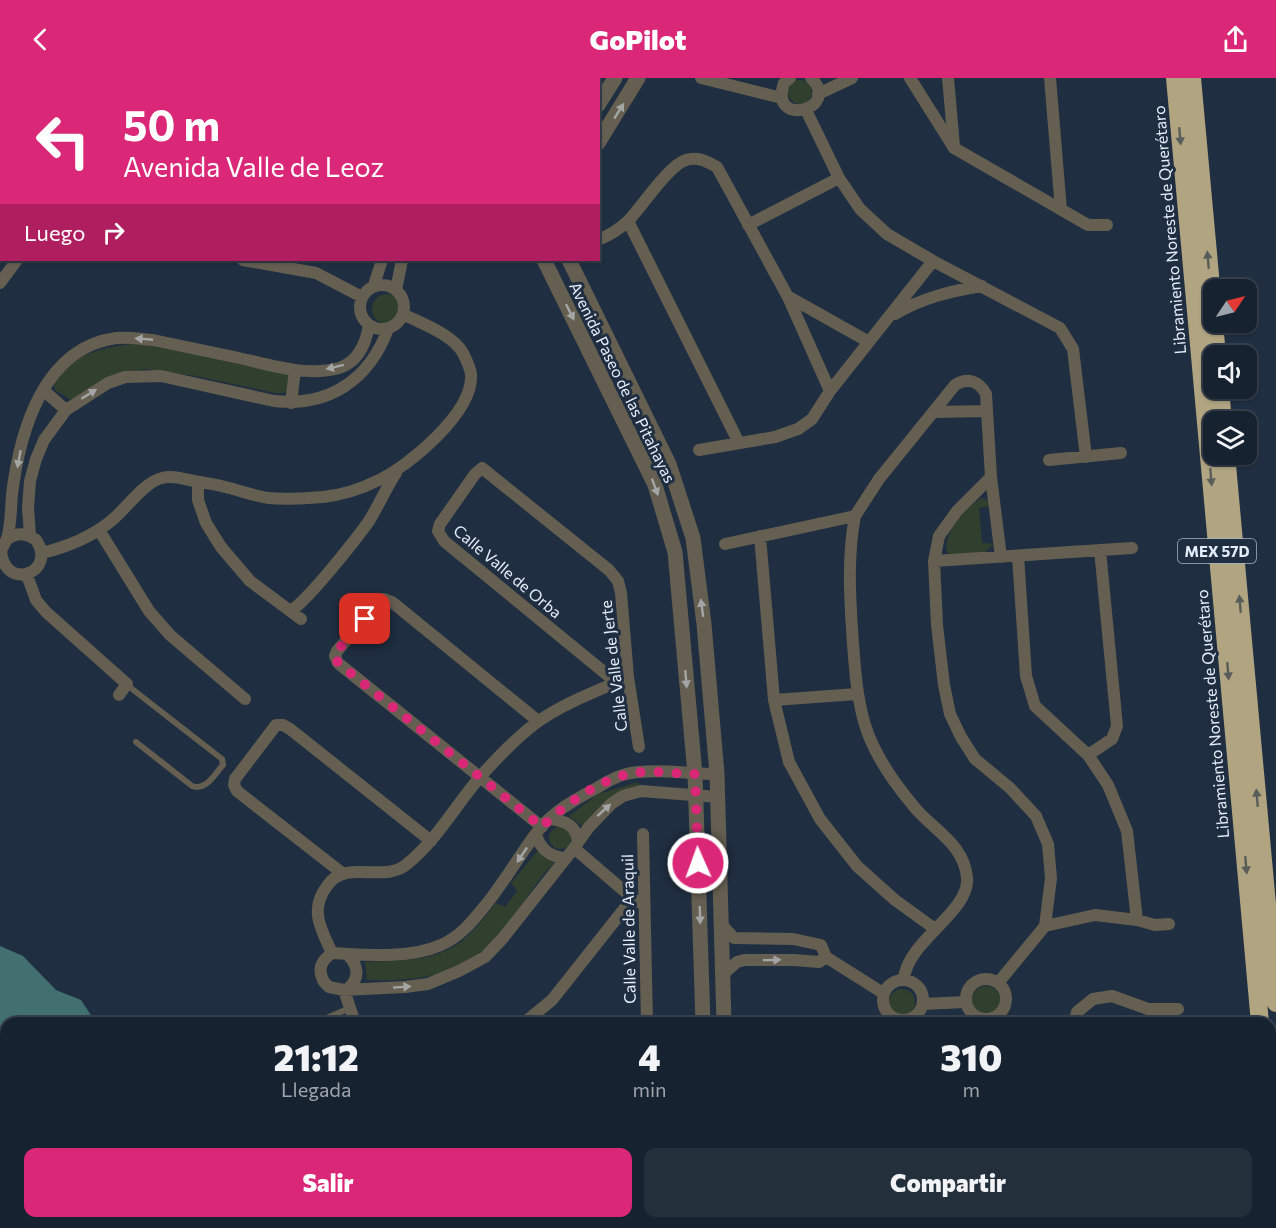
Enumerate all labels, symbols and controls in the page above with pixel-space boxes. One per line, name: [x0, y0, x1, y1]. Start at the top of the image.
icon: back: [24, 23, 57, 56]
text: GoPilot: [590, 23, 686, 56]
icon: share: [1219, 23, 1252, 56]
text: 50 m: [123, 98, 220, 150]
icon: left: [24, 102, 102, 180]
one-way arrow: [613, 103, 624, 119]
street label: Libramiento Noreste de Querétaro: [1149, 105, 1189, 355]
one-way arrow: [1175, 127, 1185, 146]
text: Avenida Valle de Leoz: [123, 150, 384, 183]
icon: right: [97, 216, 130, 249]
text: Luego: [24, 219, 85, 246]
one-way arrow: [1203, 251, 1213, 270]
street label: Avenida Paseo de las Pitahayas: [566, 278, 680, 486]
north arrow: [1203, 279, 1257, 333]
map controls: [1203, 279, 1257, 465]
one-way arrow: [566, 303, 575, 320]
one-way arrow: [135, 334, 154, 344]
button: sound: [1203, 345, 1257, 399]
one-way arrow: [326, 363, 344, 372]
one-way arrow: [81, 389, 98, 400]
button: layers: [1203, 411, 1257, 465]
one-way arrow: [14, 450, 23, 469]
one-way arrow: [1206, 467, 1216, 486]
one-way arrow: [651, 478, 661, 496]
street label: Calle Valle de Orba: [450, 520, 566, 622]
road number: MEX 57D: [1178, 539, 1256, 563]
street label: Libramiento Noreste de Querétaro: [1192, 589, 1232, 839]
pin: [339, 593, 390, 644]
one-way arrow: [1235, 594, 1245, 613]
street label: Calle Valle de Jerte: [596, 599, 630, 733]
one-way arrow: [697, 599, 707, 618]
icon: arrive: [348, 602, 381, 635]
one-way arrow: [1223, 662, 1233, 681]
one-way arrow: [681, 669, 691, 688]
one-way arrow: [1252, 788, 1262, 807]
one-way arrow: [597, 803, 612, 817]
position arrow: [666, 831, 730, 895]
one-way arrow: [516, 847, 528, 863]
street label: Calle Valle de Araquil: [617, 854, 639, 1004]
one-way arrow: [1241, 856, 1251, 875]
one-way arrow: [695, 906, 704, 925]
one-way arrow: [763, 955, 782, 965]
one-way arrow: [393, 982, 412, 992]
text: 21:12: [274, 1034, 359, 1078]
text: 4: [638, 1034, 661, 1078]
text: 310: [940, 1034, 1002, 1078]
text: Llegada: [281, 1077, 351, 1101]
text: min: [632, 1077, 667, 1101]
text: m: [963, 1077, 980, 1101]
button: Salir: [24, 1148, 632, 1217]
button: Compartir: [644, 1148, 1252, 1217]

